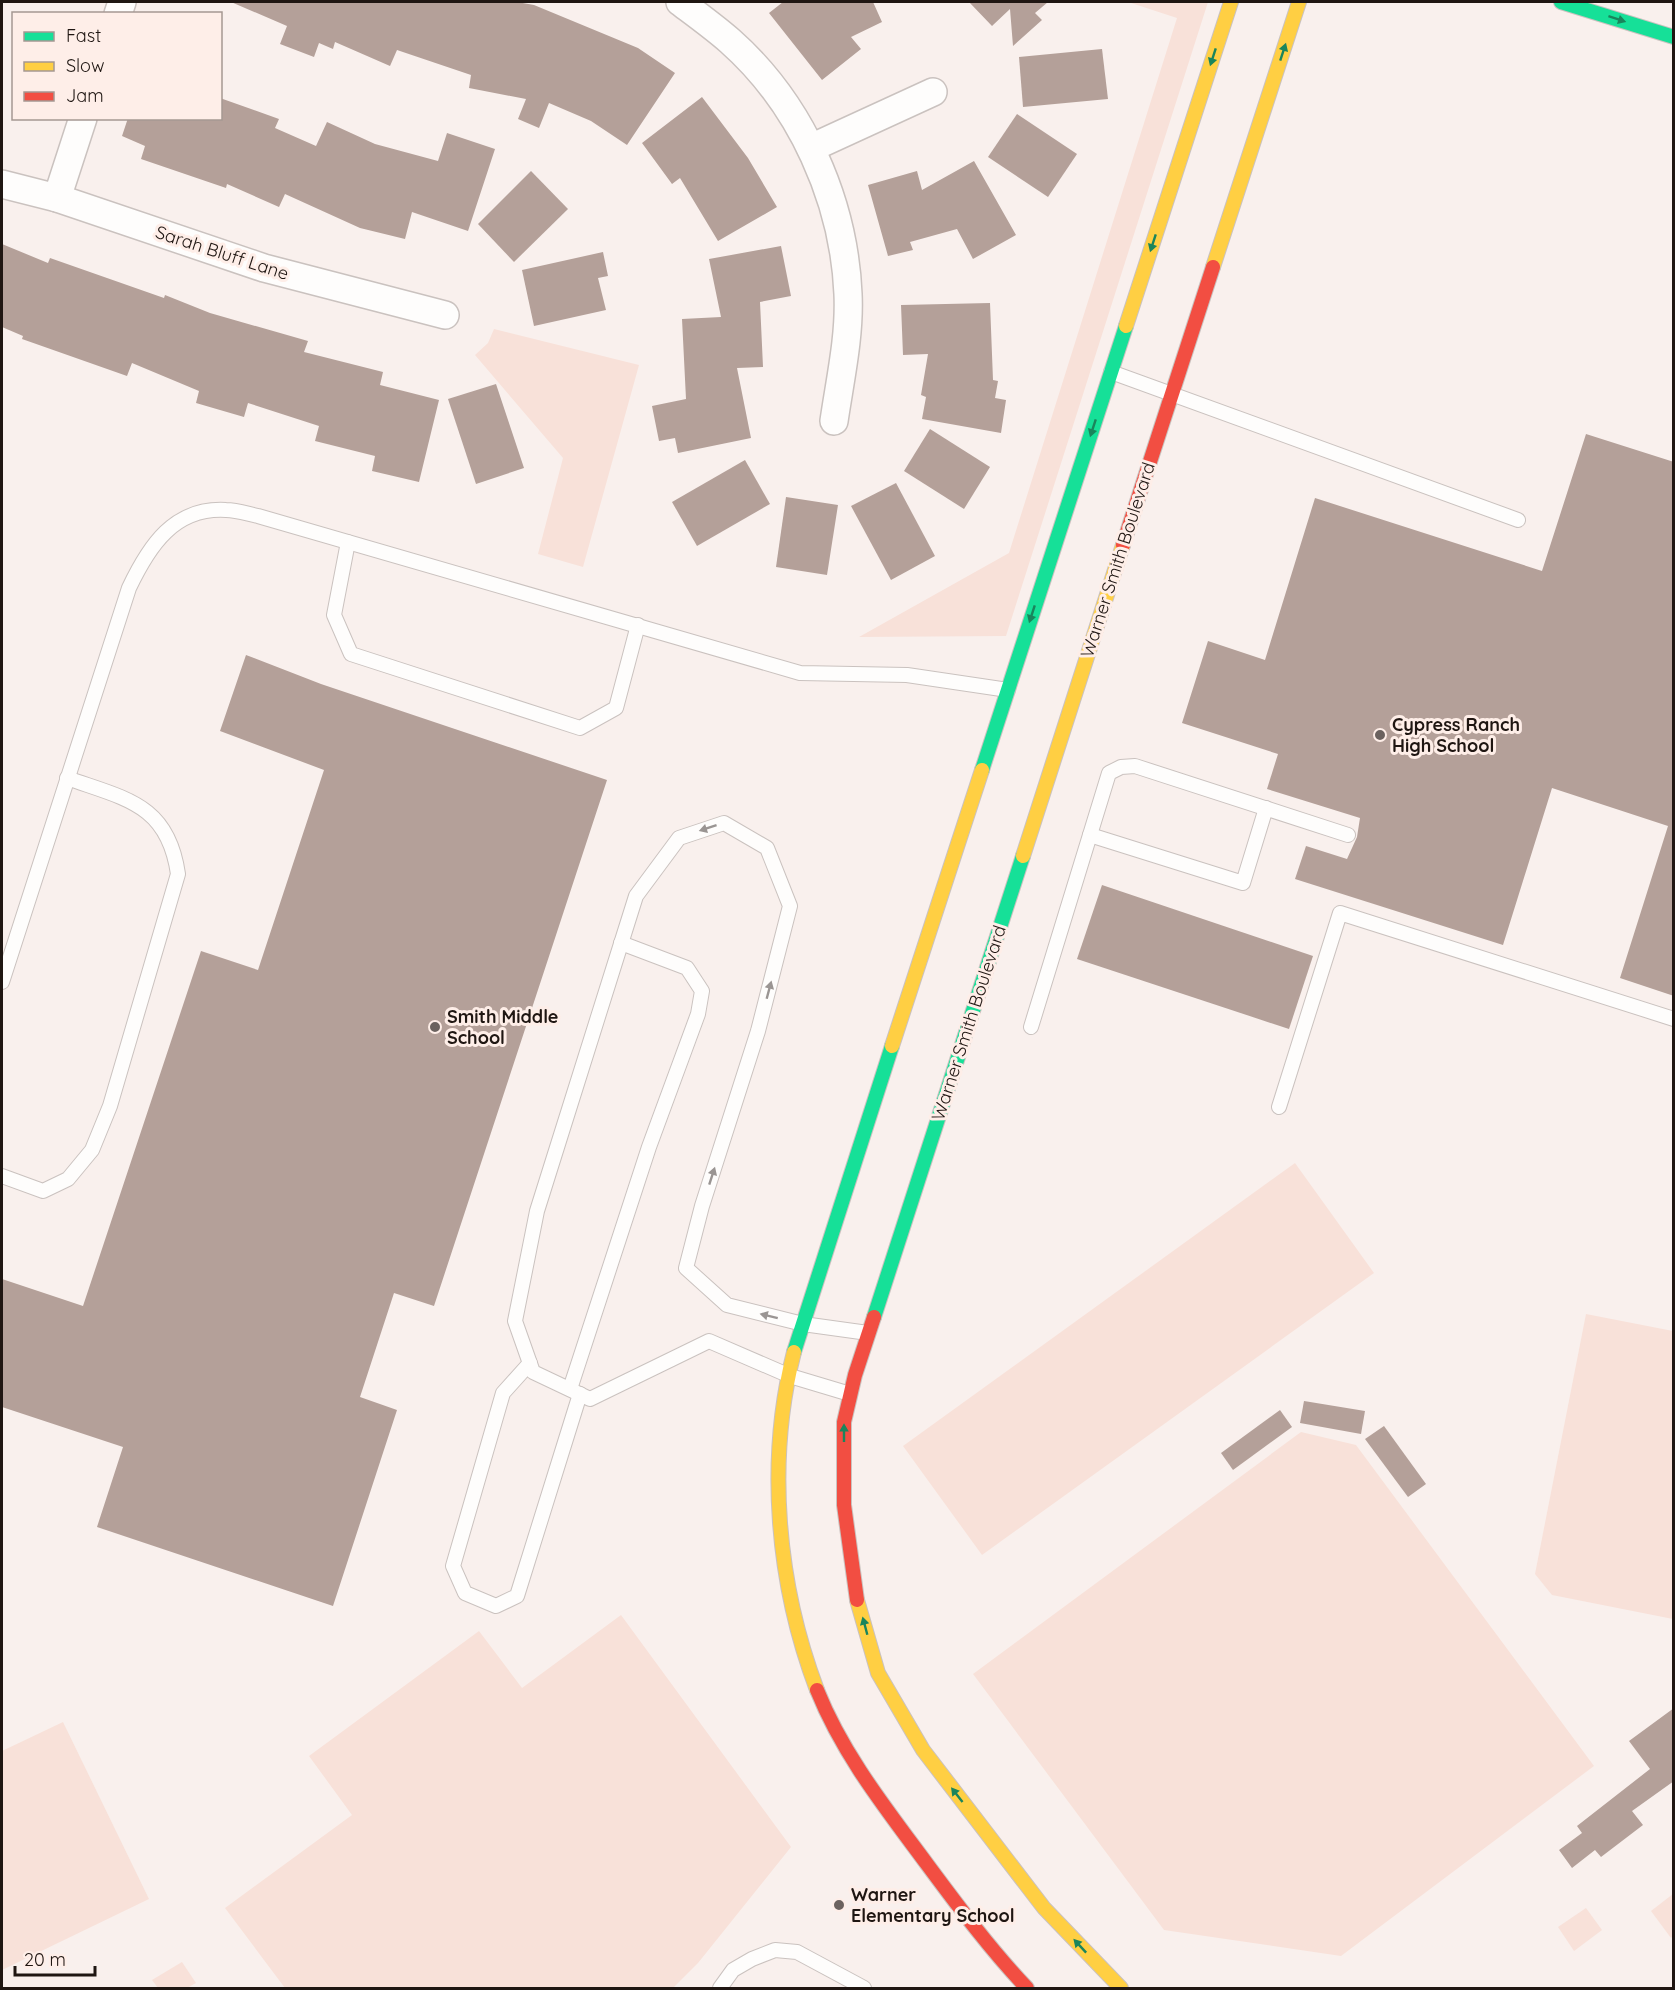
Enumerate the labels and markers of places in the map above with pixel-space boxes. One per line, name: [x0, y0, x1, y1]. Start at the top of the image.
place label: Cypress Ranch High School: [1392, 713, 1520, 757]
marker: Cypress Ranch High School: [1373, 728, 1387, 742]
place label: Smith Middle School: [447, 1005, 558, 1049]
marker: Smith Middle School: [428, 1020, 442, 1034]
place label: Warner Elementary School: [851, 1883, 1015, 1927]
marker: Warner Elementary School: [832, 1898, 846, 1912]

